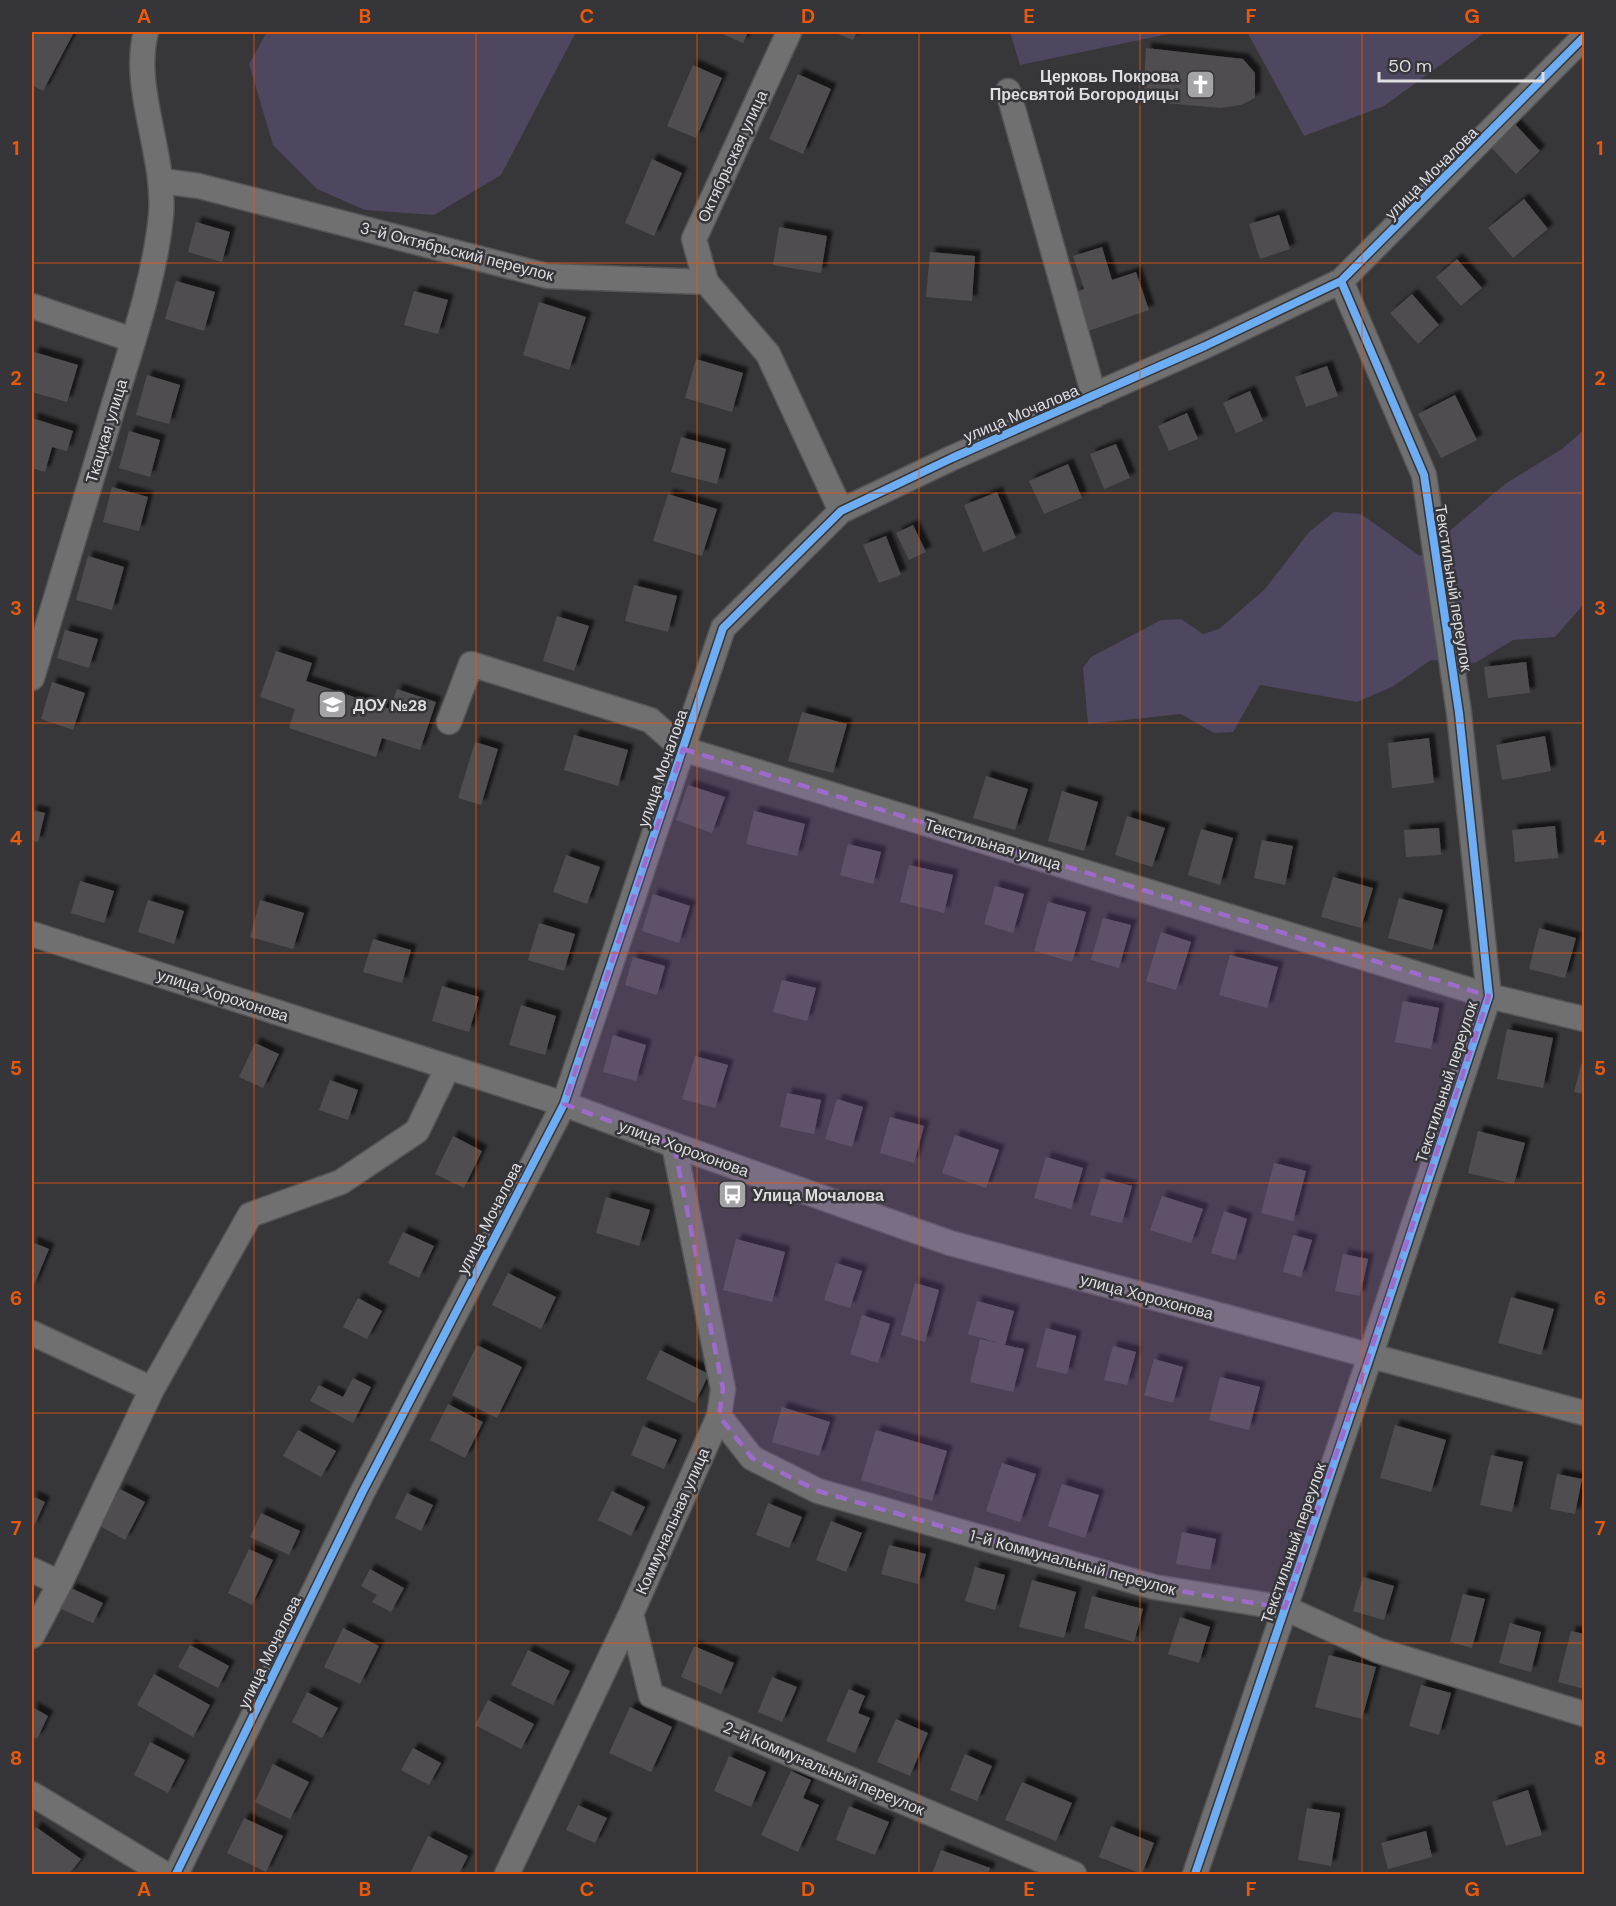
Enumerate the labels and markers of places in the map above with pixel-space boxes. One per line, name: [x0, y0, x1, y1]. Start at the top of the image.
place label: Церковь Покрова Пресвятой Богородицы: [990, 66, 1179, 105]
church icon: Церковь Покрова Пресвятой Богородицы: [1184, 69, 1216, 101]
school or university icon: ДОУ №28: [316, 689, 348, 721]
place label: ДОУ №28: [353, 695, 427, 716]
bus stop icon: Улица Мочалова: [716, 1179, 748, 1211]
place label: Улица Мочалова: [753, 1185, 884, 1206]

